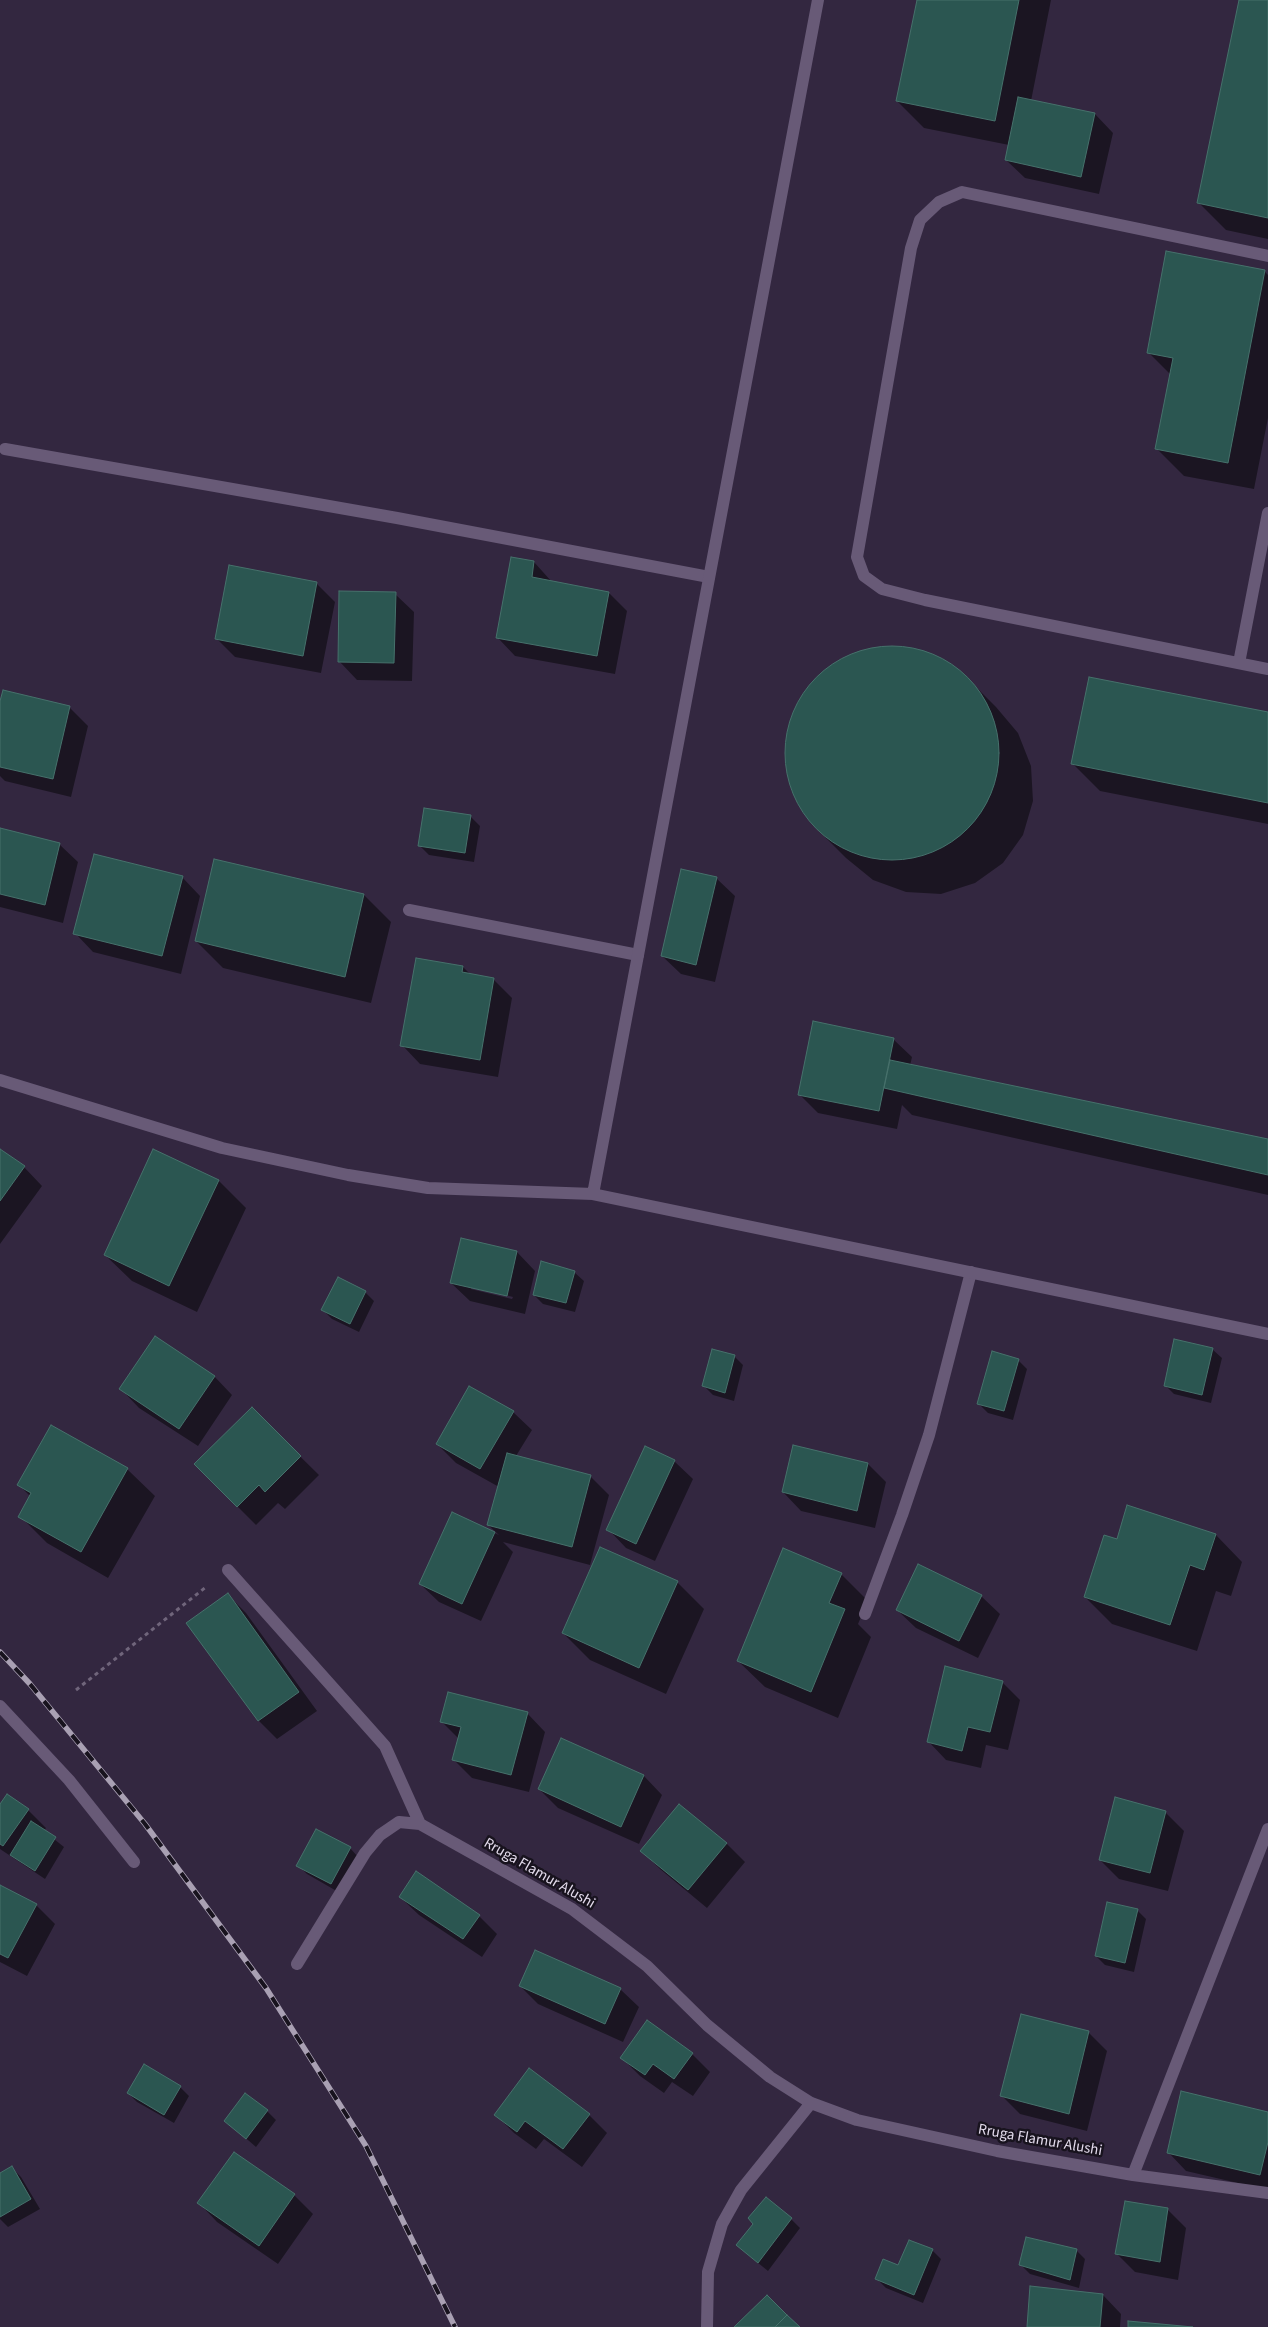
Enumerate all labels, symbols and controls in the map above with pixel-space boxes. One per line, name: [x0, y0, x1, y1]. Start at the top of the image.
street label: Rruga Flamur Alushi: [480, 1835, 598, 1913]
street label: Rruga Flamur Alushi: [977, 2121, 1103, 2161]

